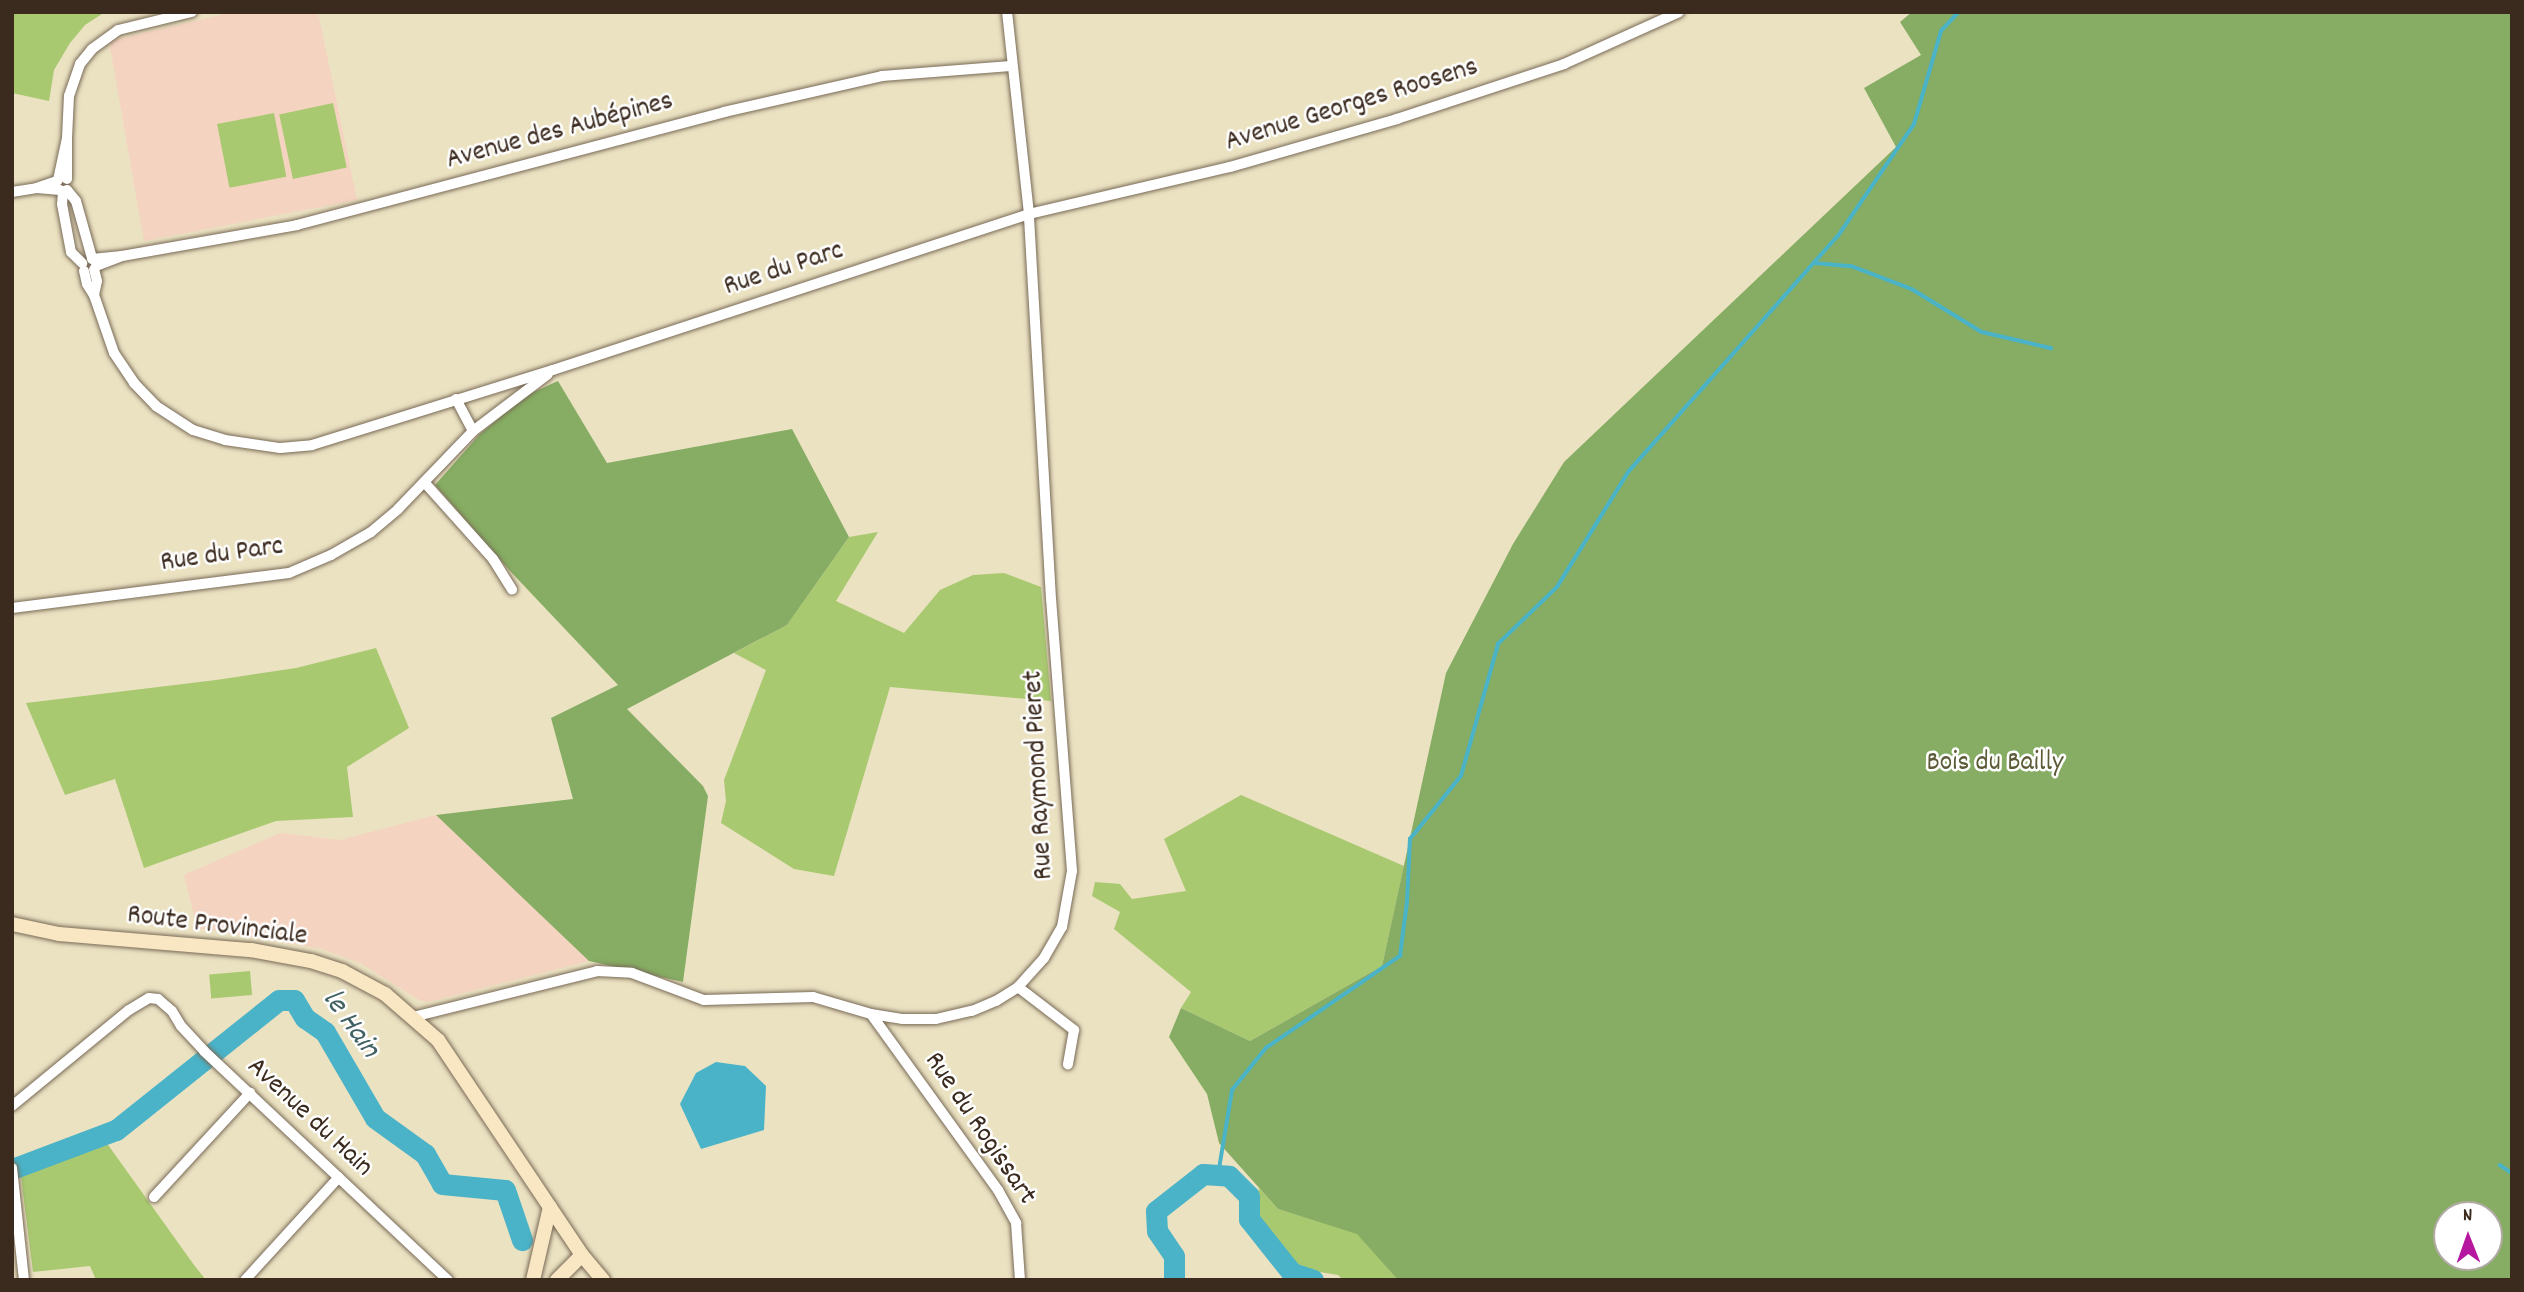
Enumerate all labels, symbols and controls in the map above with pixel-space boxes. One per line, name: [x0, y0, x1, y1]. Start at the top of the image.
street label: Avenue Georges Roosens: [1222, 52, 1482, 160]
street label: Avenue des Aubépines: [443, 86, 677, 178]
street label: Rue du Parc: [720, 235, 848, 305]
street label: Rue du Parc: [158, 531, 286, 581]
street label: Rue Raymond Pieret: [1018, 669, 1062, 881]
park label: Bois du Bailly: [1927, 747, 2063, 781]
street label: Route Provinciale: [125, 899, 309, 955]
water label: le Hain: [312, 984, 386, 1066]
street label: Rue du Rogissart: [916, 1046, 1042, 1212]
street label: Avenue du Hain: [239, 1051, 379, 1185]
north arrow: [2433, 1201, 2503, 1271]
text: N: [2463, 1203, 2473, 1230]

